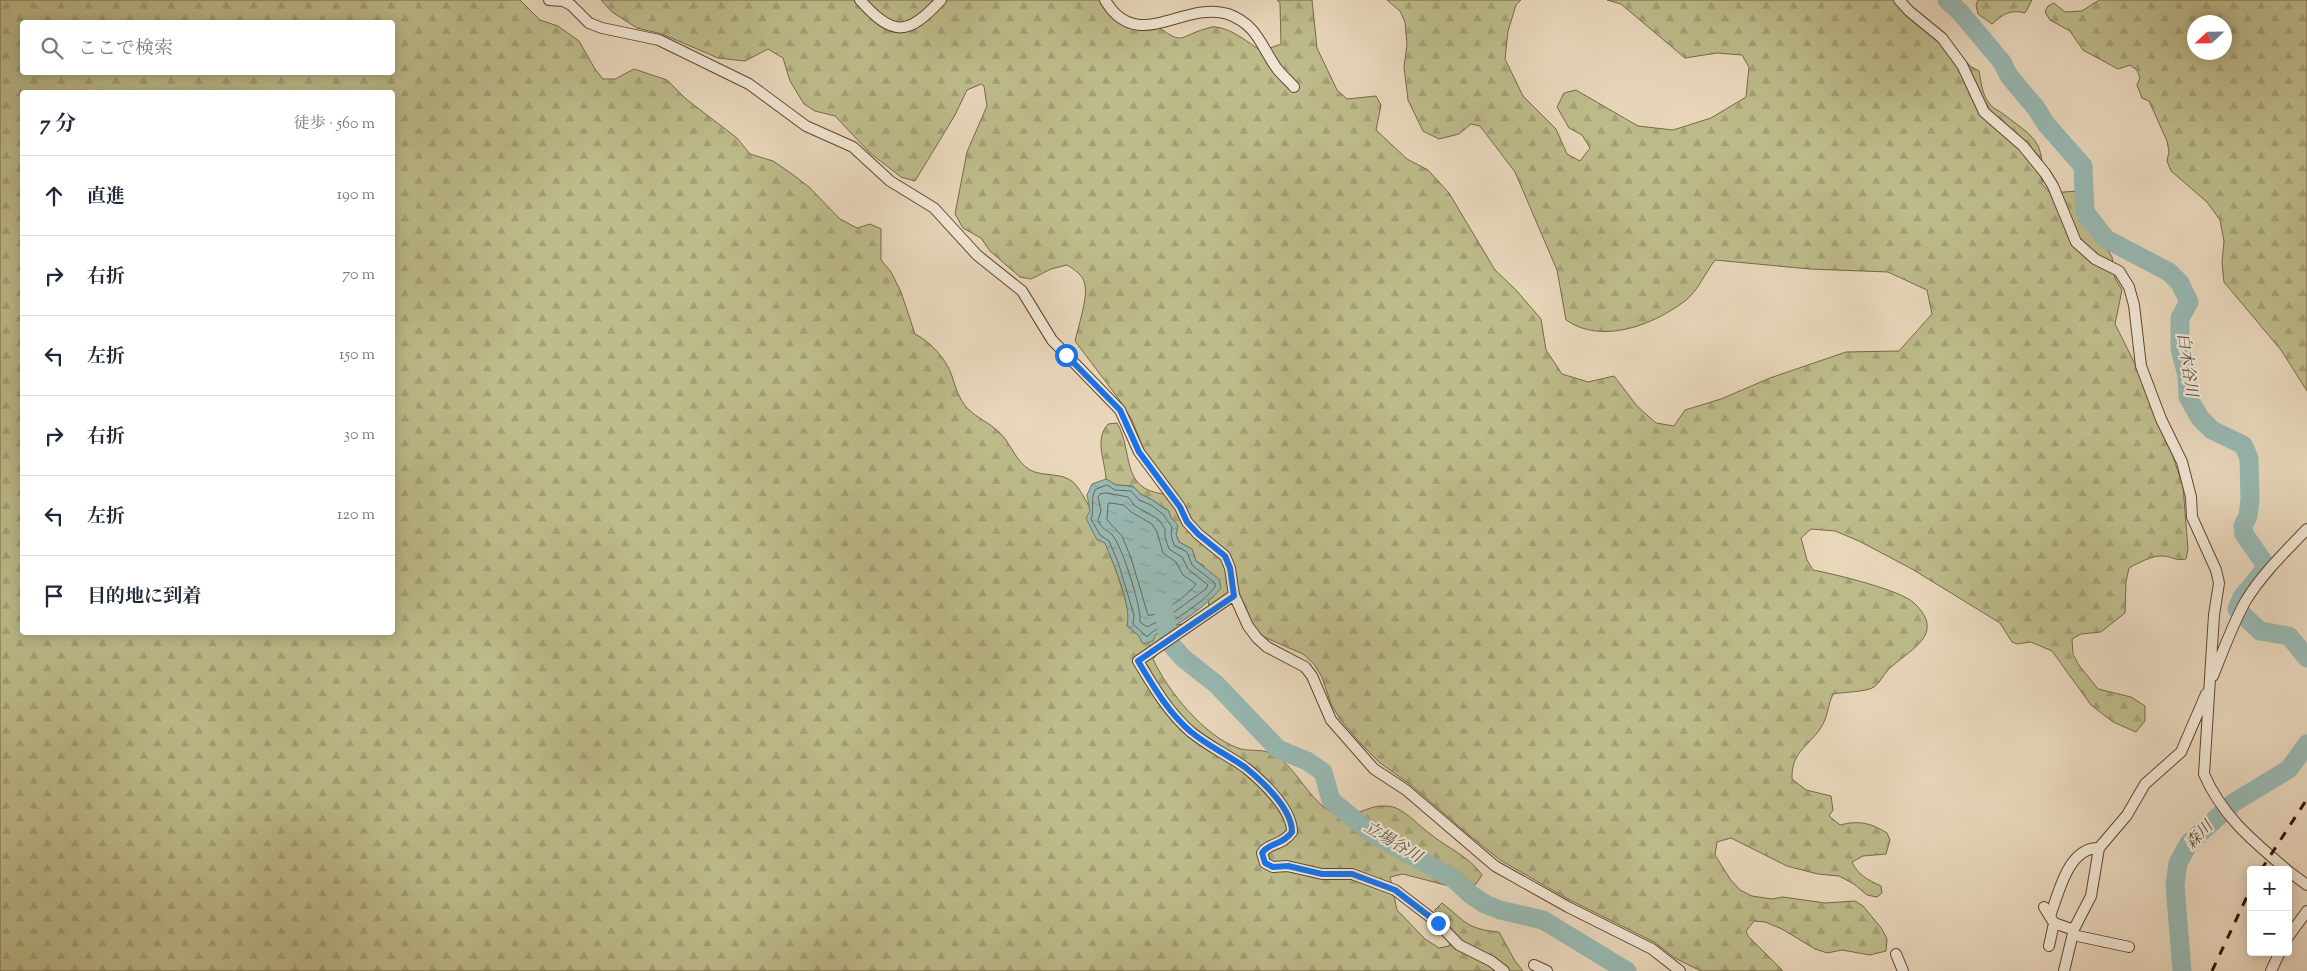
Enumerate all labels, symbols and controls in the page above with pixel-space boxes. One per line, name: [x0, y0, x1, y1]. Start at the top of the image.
north arrow: [2187, 15, 2232, 60]
search box: [20, 20, 395, 75]
icon: search: [38, 34, 66, 62]
text: ここで検索: [78, 36, 173, 63]
text: 7 分: [40, 110, 76, 140]
text: 徒歩 · 560 m: [294, 113, 375, 136]
icon: ahead: [40, 182, 68, 210]
text: 直進: [87, 184, 125, 211]
text: 190 m: [337, 184, 375, 207]
icon: right: [40, 262, 68, 290]
text: 右折: [87, 264, 125, 291]
text: 70 m: [342, 264, 375, 287]
water label: 白木谷川: [2170, 332, 2202, 400]
icon: left: [40, 342, 68, 370]
text: 左折: [87, 344, 125, 371]
text: 150 m: [339, 344, 375, 367]
route start: [1055, 344, 1078, 367]
icon: right: [40, 422, 68, 450]
text: 右折: [87, 424, 125, 451]
text: 30 m: [344, 424, 375, 447]
icon: left: [40, 502, 68, 530]
text: 左折: [87, 504, 125, 531]
text: 120 m: [337, 504, 375, 527]
icon: arrive: [40, 582, 68, 610]
text: 目的地に到着: [87, 584, 201, 611]
water label: 森川: [2181, 815, 2221, 856]
water label: 立場谷川: [1359, 817, 1427, 870]
map controls: [2247, 866, 2292, 956]
button: +: [2247, 866, 2292, 911]
button: −: [2247, 911, 2292, 956]
route end: [1427, 912, 1450, 935]

